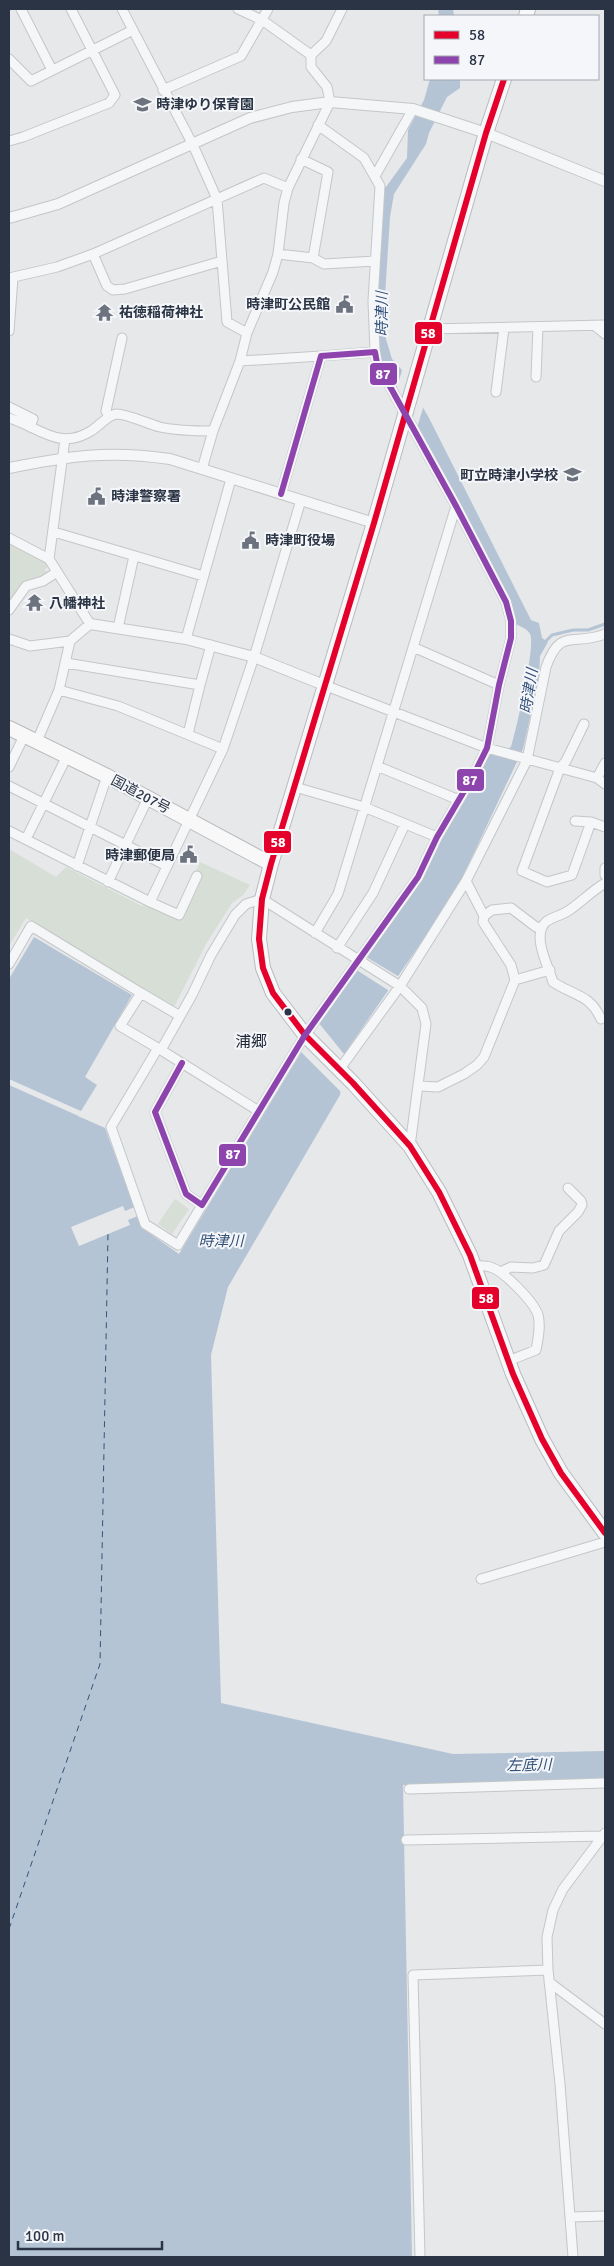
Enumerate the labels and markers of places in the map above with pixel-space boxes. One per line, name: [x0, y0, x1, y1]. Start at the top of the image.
school or university icon: 時津ゆり保育園: [132, 94, 152, 114]
place label: 時津ゆり保育園: [156, 96, 254, 113]
public building icon: 時津町公民館: [334, 294, 354, 314]
place label: 時津町公民館: [246, 296, 330, 313]
temple icon: 祐徳稲荷神社: [95, 302, 115, 322]
place label: 祐徳稲荷神社: [119, 304, 203, 321]
school or university icon: 町立時津小学校: [562, 465, 582, 485]
place label: 町立時津小学校: [460, 467, 558, 484]
public building icon: 時津警察署: [87, 486, 107, 506]
place label: 時津警察署: [111, 488, 181, 505]
public building icon: 時津町役場: [241, 530, 261, 550]
place label: 時津町役場: [265, 532, 335, 549]
temple icon: 八幡神社: [25, 593, 45, 613]
place label: 八幡神社: [49, 595, 105, 612]
public building icon: 時津郵便局: [179, 845, 199, 865]
place label: 時津郵便局: [105, 847, 175, 864]
unlabelled marker: [283, 1007, 293, 1017]

